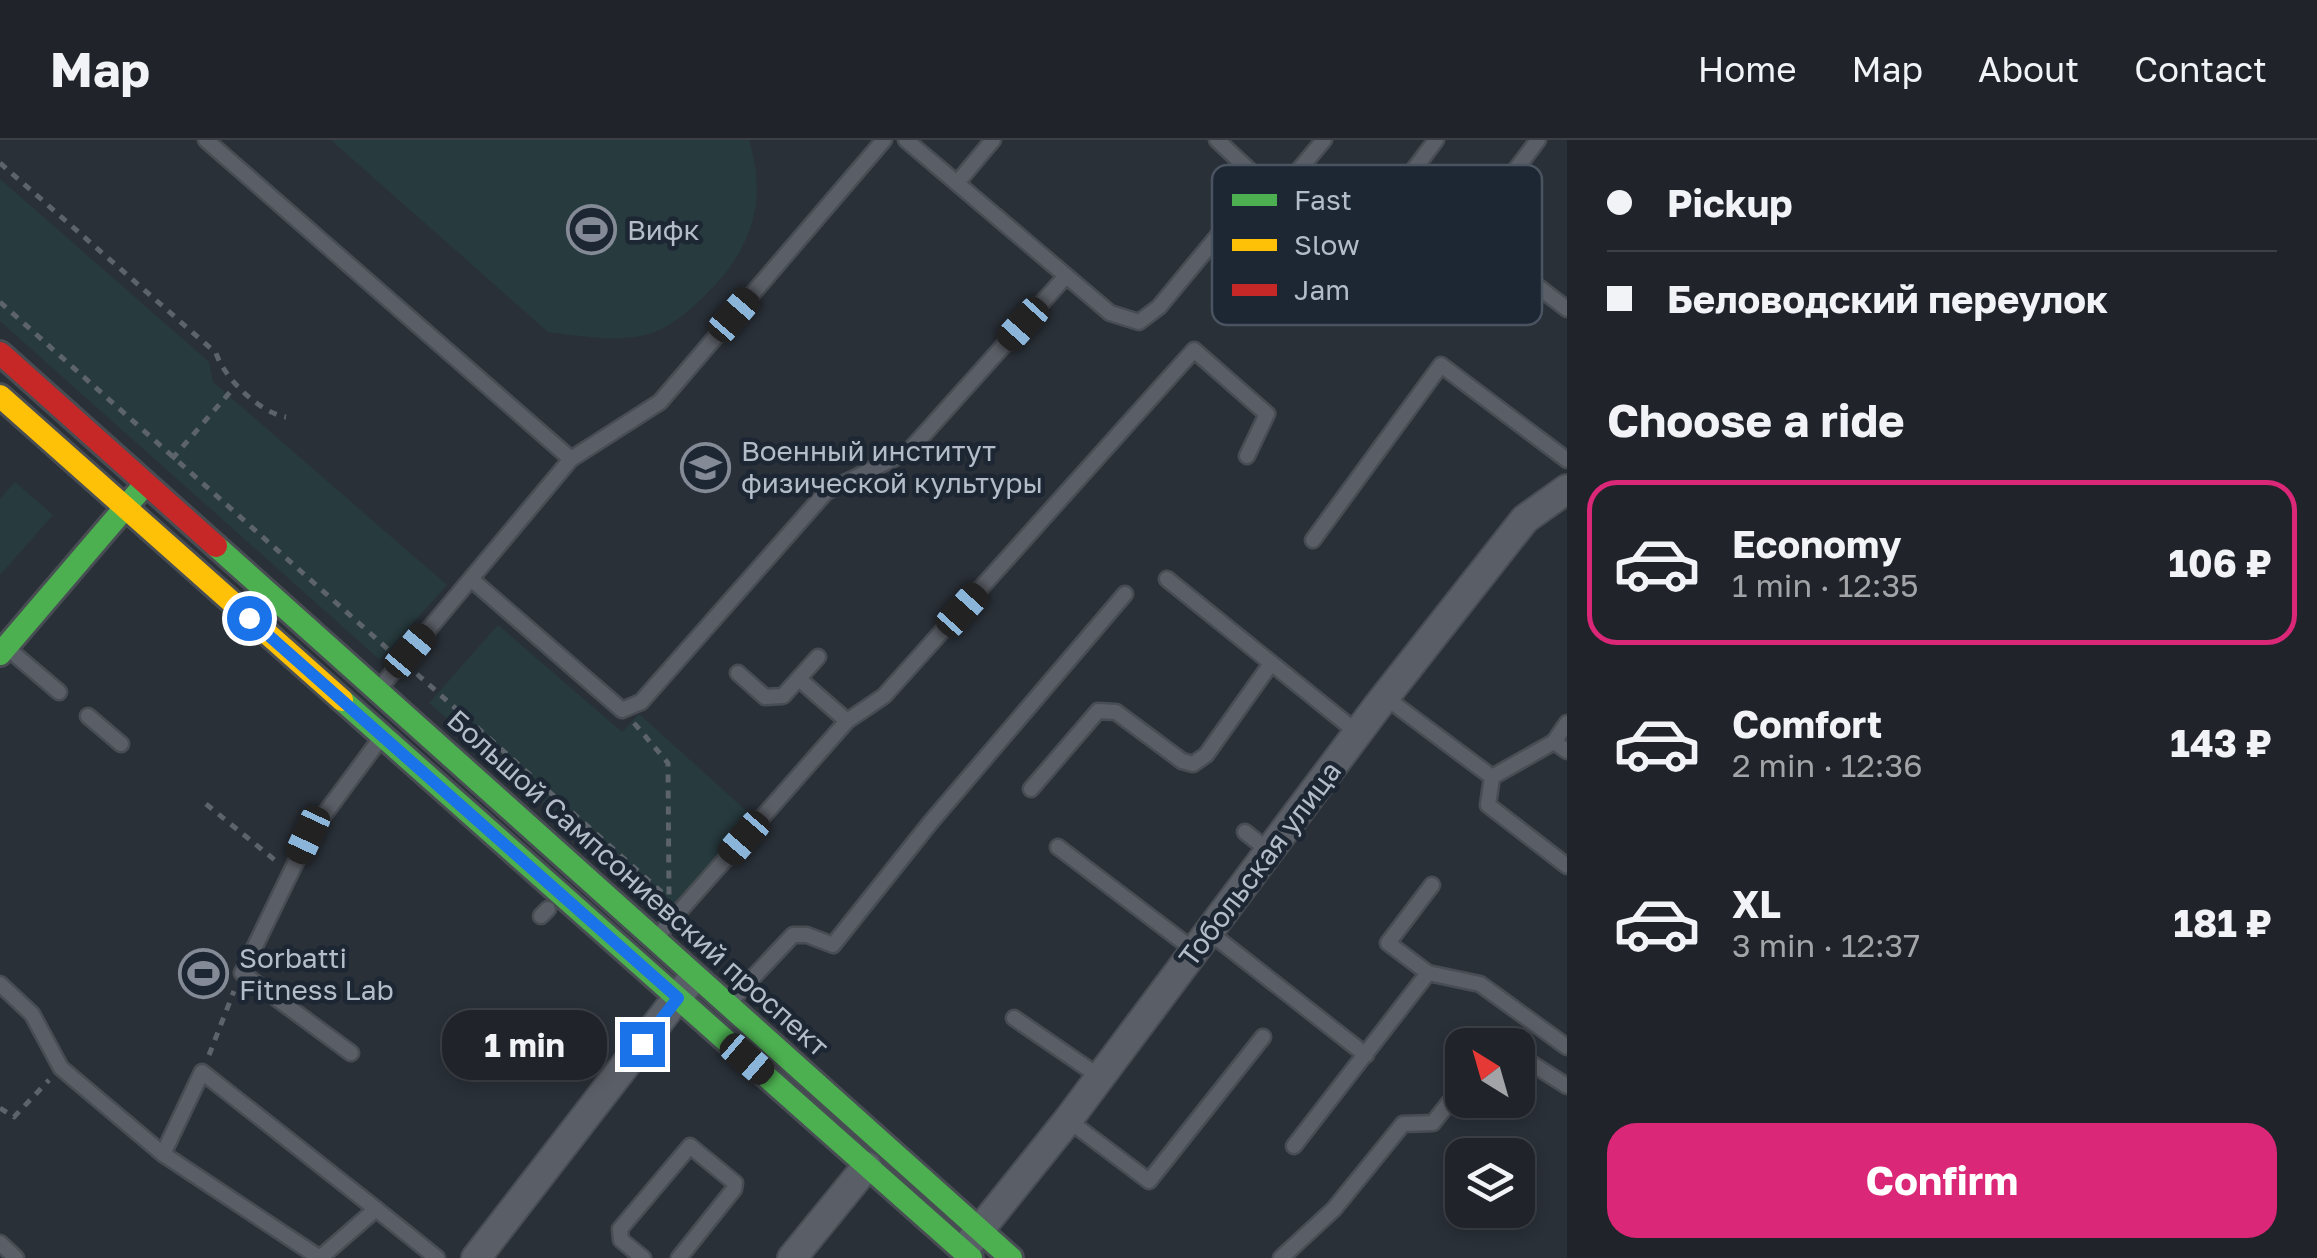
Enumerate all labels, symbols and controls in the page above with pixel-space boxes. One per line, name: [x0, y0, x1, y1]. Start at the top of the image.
text: Map: [50, 40, 150, 98]
text: Home: [1698, 48, 1797, 90]
text: Map: [1852, 48, 1923, 90]
text: About: [1978, 48, 2079, 90]
text: Contact: [2134, 48, 2267, 90]
legend: [1212, 165, 1542, 325]
text: Pickup: [1667, 180, 1793, 225]
text: Fast: [1294, 183, 1352, 216]
sports icon: Вифк: [566, 204, 618, 256]
place label: Вифк: [627, 213, 700, 246]
text: Slow: [1294, 228, 1360, 261]
text: Jam: [1294, 273, 1350, 306]
text: Беловодский переулок: [1667, 276, 2108, 321]
car: [703, 283, 765, 347]
car: [992, 292, 1054, 356]
text: Choose a ride: [1607, 393, 1905, 447]
place label: Военный институт физической культуры: [741, 434, 1043, 499]
school or university icon: Военный институт физической культуры: [680, 441, 732, 493]
icon: car: [1612, 518, 1702, 608]
text: Economy: [1732, 521, 1901, 566]
text: 106 ₽: [2168, 540, 2272, 585]
text: 1 min · 12:35: [1732, 566, 1919, 604]
car: [931, 578, 993, 642]
route start: [227, 596, 272, 641]
car: [379, 618, 441, 684]
icon: car: [1612, 698, 1702, 788]
text: Comfort: [1732, 701, 1882, 746]
street label: Большой Сампсониевский проспект: [441, 703, 836, 1063]
text: 143 ₽: [2170, 720, 2272, 765]
text: 2 min · 12:36: [1732, 746, 1923, 784]
street label: Тобольская улица: [1172, 755, 1347, 973]
car: [282, 801, 334, 869]
car: [713, 806, 775, 870]
icon: car: [1612, 878, 1702, 968]
text: XL: [1732, 881, 1781, 926]
text: 181 ₽: [2173, 900, 2272, 945]
text: 3 min · 12:37: [1732, 926, 1920, 964]
place label: Sorbatti Fitness Lab: [239, 941, 394, 1006]
sports icon: Sorbatti Fitness Lab: [178, 948, 230, 1000]
callout: 1 min: [442, 1009, 607, 1079]
route end: [620, 1022, 665, 1067]
text: 1 min: [484, 1026, 565, 1064]
car: [715, 1028, 779, 1090]
north arrow: [1445, 1028, 1535, 1118]
map controls: [1445, 1028, 1535, 1228]
button: Confirm: [1607, 1123, 2277, 1238]
button: layers: [1445, 1138, 1535, 1228]

